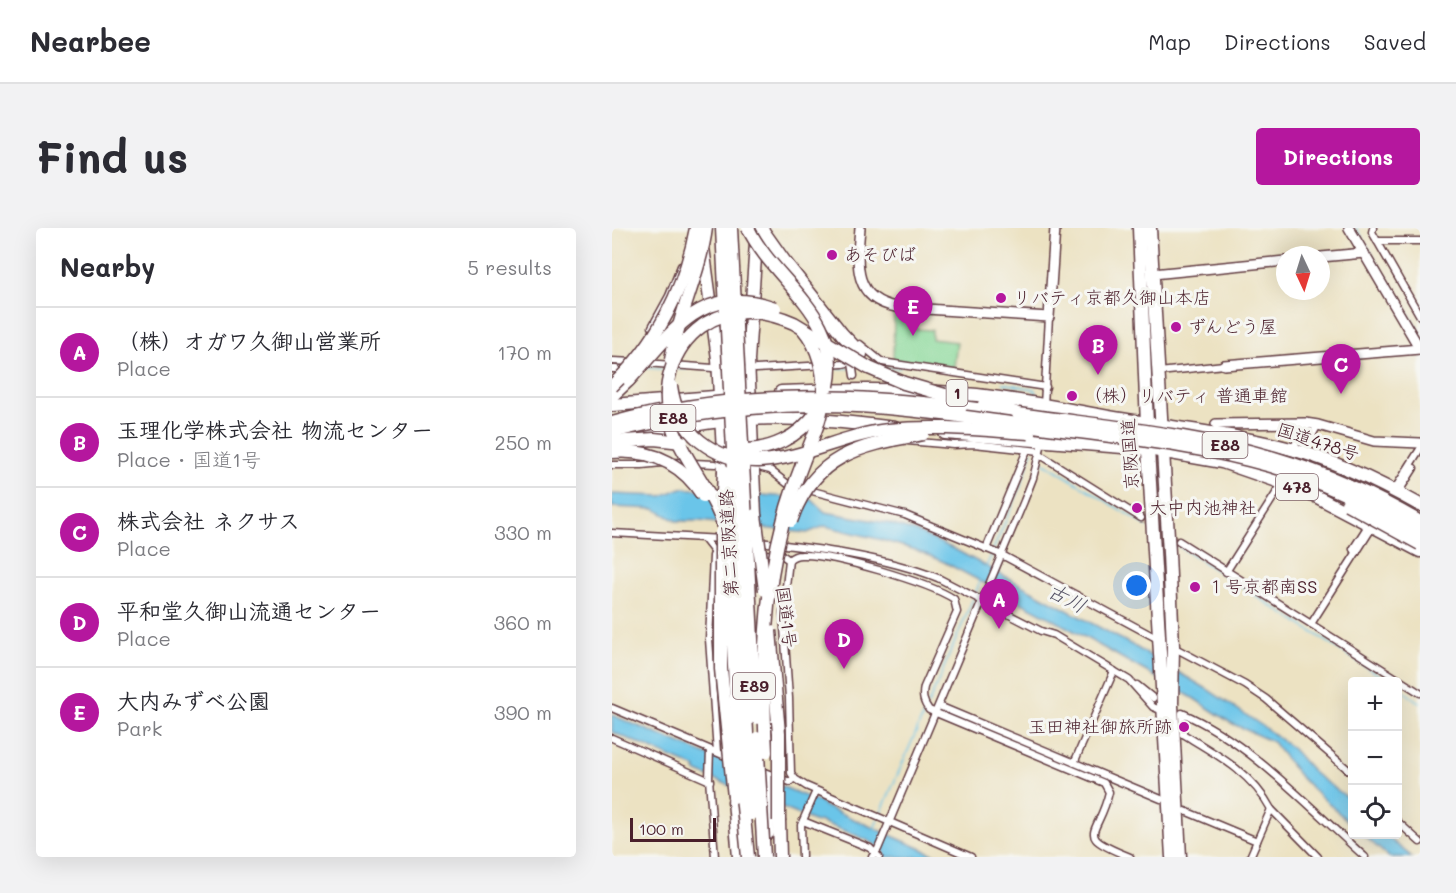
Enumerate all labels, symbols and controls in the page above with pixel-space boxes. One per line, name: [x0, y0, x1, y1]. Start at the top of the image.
text: Nearbee: [30, 23, 151, 59]
text: Map: [1148, 28, 1191, 55]
text: Directions: [1224, 28, 1331, 55]
text: Saved: [1364, 28, 1426, 55]
button: Directions: [1256, 128, 1420, 185]
text: Find us: [36, 129, 188, 184]
place label: あそびば: [844, 242, 916, 266]
north arrow: [1276, 246, 1330, 300]
marker: あそびば: [825, 248, 839, 262]
text: Nearby: [60, 250, 155, 284]
text: 5 results: [467, 254, 552, 280]
place label: リバティ京都久御山本店: [1013, 285, 1211, 309]
pin: E: [894, 286, 932, 336]
marker: リバティ京都久御山本店: [994, 291, 1008, 305]
place label: ずんどう屋: [1188, 314, 1277, 338]
marker: ずんどう屋: [1169, 320, 1183, 334]
text: （株）オガワ久御山営業所: [117, 326, 381, 355]
pin: B: [1078, 326, 1118, 375]
text: A: [73, 339, 86, 365]
text: 170 m: [497, 339, 552, 365]
pin: C: [1322, 344, 1360, 394]
text: Place: [117, 355, 171, 381]
road number: 1: [946, 380, 968, 406]
place label: （株）リバティ 普通車館: [1084, 383, 1288, 407]
marker: （株）リバティ 普通車館: [1065, 389, 1079, 403]
road number: E88: [650, 405, 696, 431]
text: 玉理化学株式会社 物流センター: [117, 415, 433, 444]
street label: 国道478号: [1274, 416, 1363, 466]
street label: 京阪国道: [1115, 417, 1143, 491]
text: B: [73, 429, 86, 455]
text: 250 m: [495, 429, 552, 455]
road number: E88: [1202, 432, 1248, 458]
text: Place · 国道1号: [117, 446, 261, 472]
road number: 478: [1276, 474, 1318, 500]
street label: 第二京阪道路: [713, 488, 743, 598]
place label: 大中内池神社: [1149, 495, 1257, 519]
marker: 大中内池神社: [1130, 501, 1144, 515]
text: 株式会社 ネクサス: [117, 506, 300, 535]
text: C: [72, 519, 87, 545]
text: 330 m: [494, 519, 552, 545]
text: Place: [117, 535, 171, 561]
your location: [1122, 571, 1151, 600]
place label: １号京都南SS: [1207, 574, 1317, 598]
water label: 古川: [1044, 576, 1091, 618]
pin: A: [980, 580, 1018, 629]
marker: １号京都南SS: [1188, 580, 1202, 594]
street label: 国道1号: [771, 585, 803, 649]
text: 平和堂久御山流通センター: [117, 596, 381, 625]
text: D: [72, 609, 87, 635]
text: 360 m: [494, 609, 552, 635]
pin: D: [824, 620, 864, 669]
text: Place: [117, 625, 171, 651]
road number: E89: [733, 673, 775, 699]
map controls: [1348, 677, 1402, 839]
button: +: [1348, 677, 1402, 731]
text: 大内みずべ公園: [117, 686, 270, 715]
text: E: [73, 699, 86, 725]
text: 390 m: [494, 699, 552, 725]
place label: 玉田神社御旅所跡: [1028, 714, 1172, 738]
text: Park: [117, 715, 162, 741]
marker: 玉田神社御旅所跡: [1177, 720, 1191, 734]
button: −: [1348, 731, 1402, 785]
button: locate: [1348, 785, 1402, 839]
scale bar: [630, 815, 716, 842]
text: 100 m: [639, 818, 684, 839]

